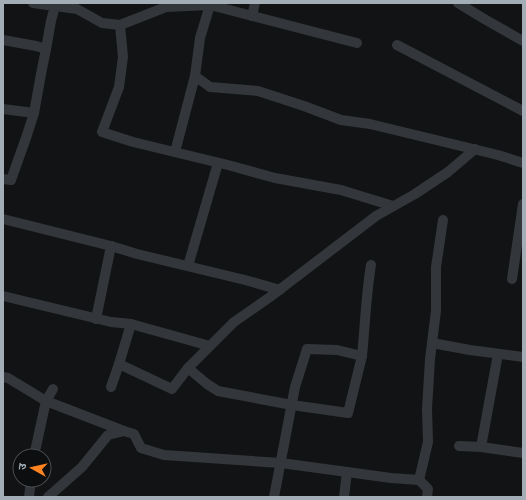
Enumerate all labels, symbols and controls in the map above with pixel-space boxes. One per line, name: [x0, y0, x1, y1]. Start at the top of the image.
north arrow: [12, 448, 52, 488]
text: उ: [16, 462, 30, 471]

